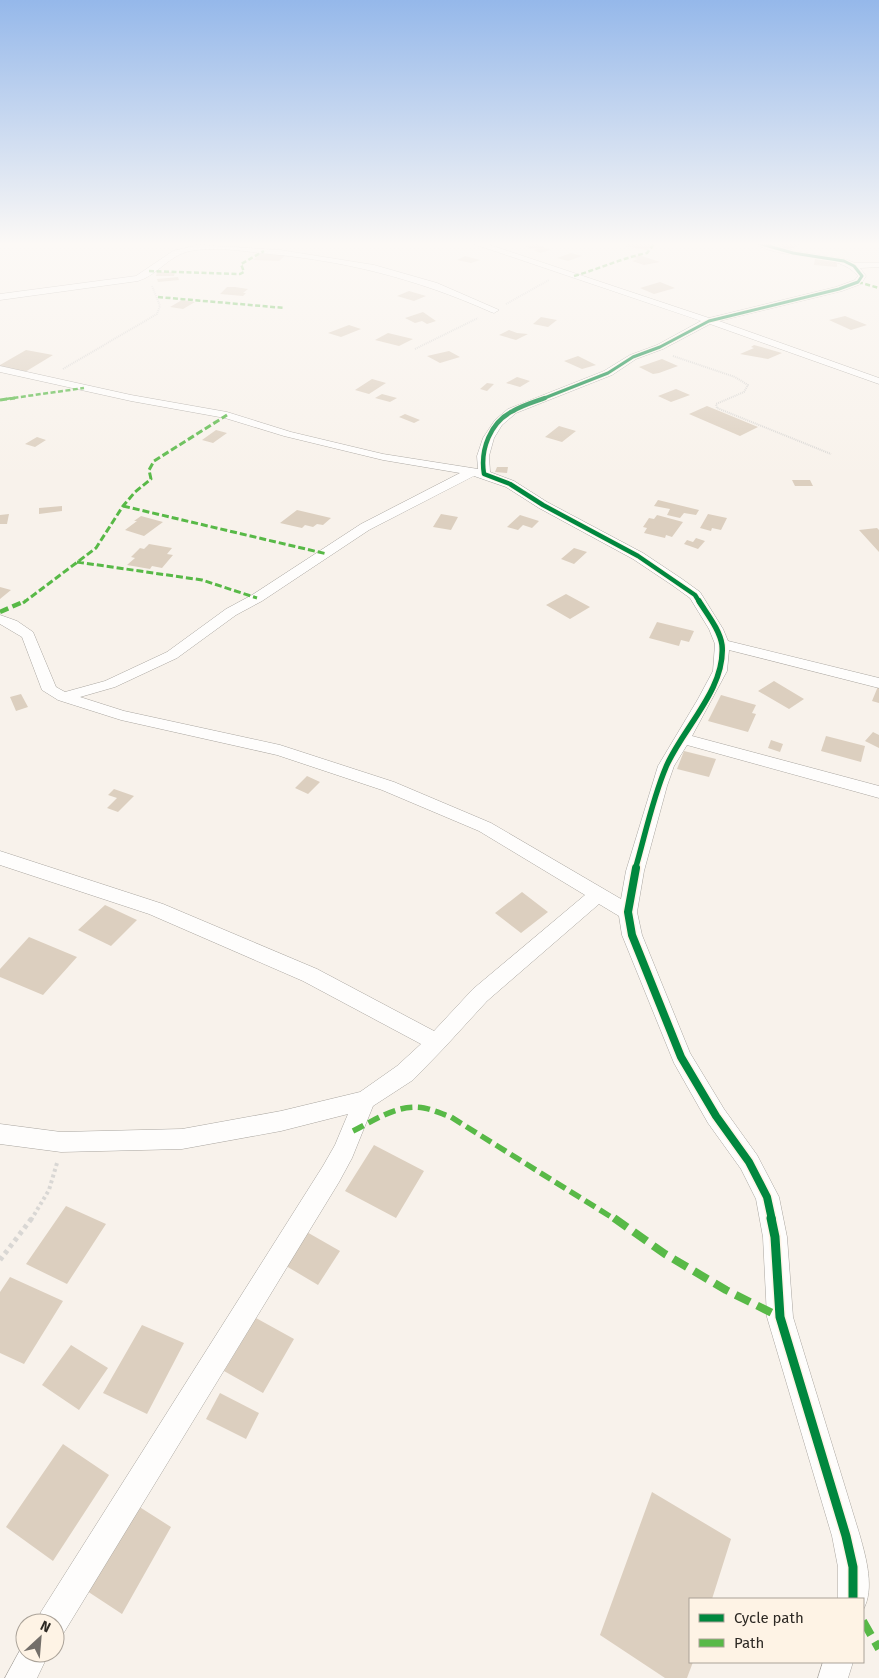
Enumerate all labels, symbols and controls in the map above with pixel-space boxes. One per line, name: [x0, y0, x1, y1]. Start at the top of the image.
legend: [689, 1598, 864, 1663]
text: Cycle path: [734, 1609, 804, 1627]
north arrow: [15, 1613, 65, 1663]
text: N: [38, 1617, 53, 1636]
text: Path: [734, 1634, 764, 1652]

